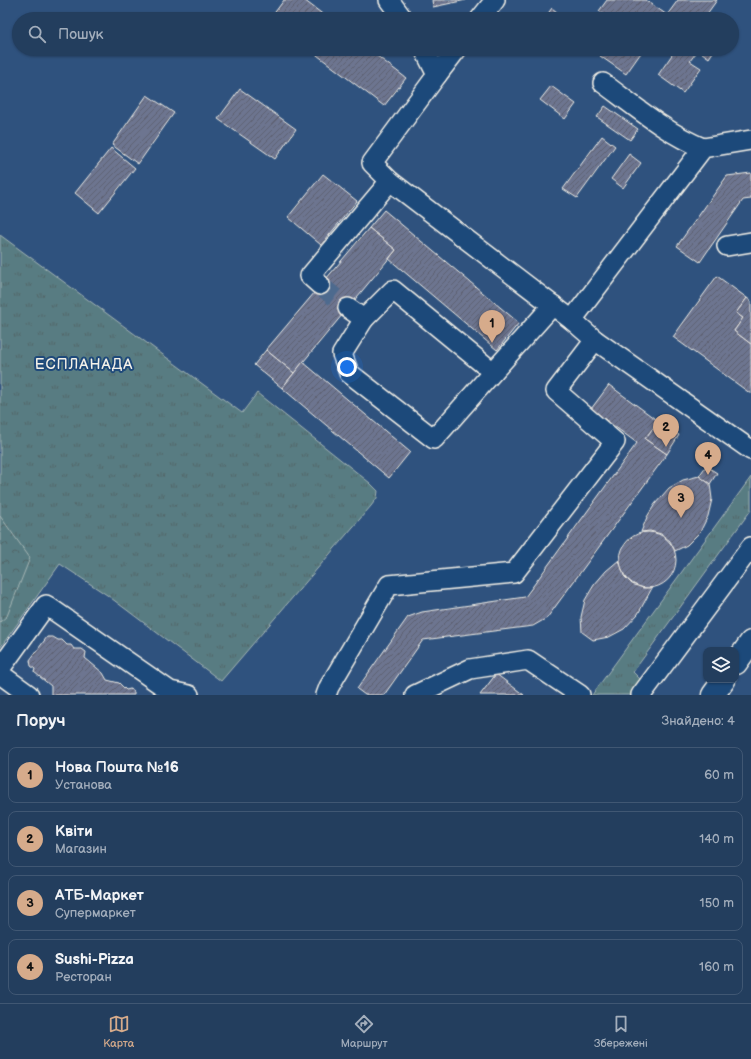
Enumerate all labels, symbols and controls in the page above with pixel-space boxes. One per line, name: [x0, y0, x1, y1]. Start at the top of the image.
search box: [12, 12, 739, 56]
icon: search: [26, 23, 48, 45]
text: Пошук: [58, 25, 104, 44]
pin: 1: [479, 310, 505, 343]
district label: ЕСПЛАНАДА: [35, 355, 133, 374]
your location: [337, 357, 357, 377]
pin: 2: [653, 414, 679, 447]
pin: 4: [695, 442, 721, 475]
pin: 3: [668, 485, 694, 518]
map controls: [703, 647, 739, 683]
button: layers: [703, 647, 739, 683]
text: Поруч: [16, 711, 66, 731]
text: Знайдено: 4: [662, 713, 735, 729]
text: Нова Пошта №16: [55, 758, 179, 777]
text: 1: [27, 767, 33, 783]
text: 60 m: [704, 767, 734, 783]
text: Установа: [55, 777, 112, 793]
text: Квіти: [55, 822, 93, 841]
text: 2: [26, 831, 34, 847]
text: 140 m: [699, 831, 734, 847]
text: Магазин: [55, 841, 107, 857]
text: АТБ-Маркет: [55, 886, 144, 905]
text: 3: [26, 895, 34, 911]
text: 150 m: [700, 895, 734, 911]
text: Супермаркет: [55, 905, 136, 921]
text: Sushi-Pizza: [55, 950, 134, 969]
text: 4: [26, 959, 34, 975]
text: 160 m: [699, 959, 734, 975]
text: Ресторан: [55, 969, 112, 985]
tab: Карта: [103, 1013, 134, 1050]
tab: Маршрут: [341, 1013, 388, 1050]
tab: Збережені: [594, 1013, 648, 1050]

